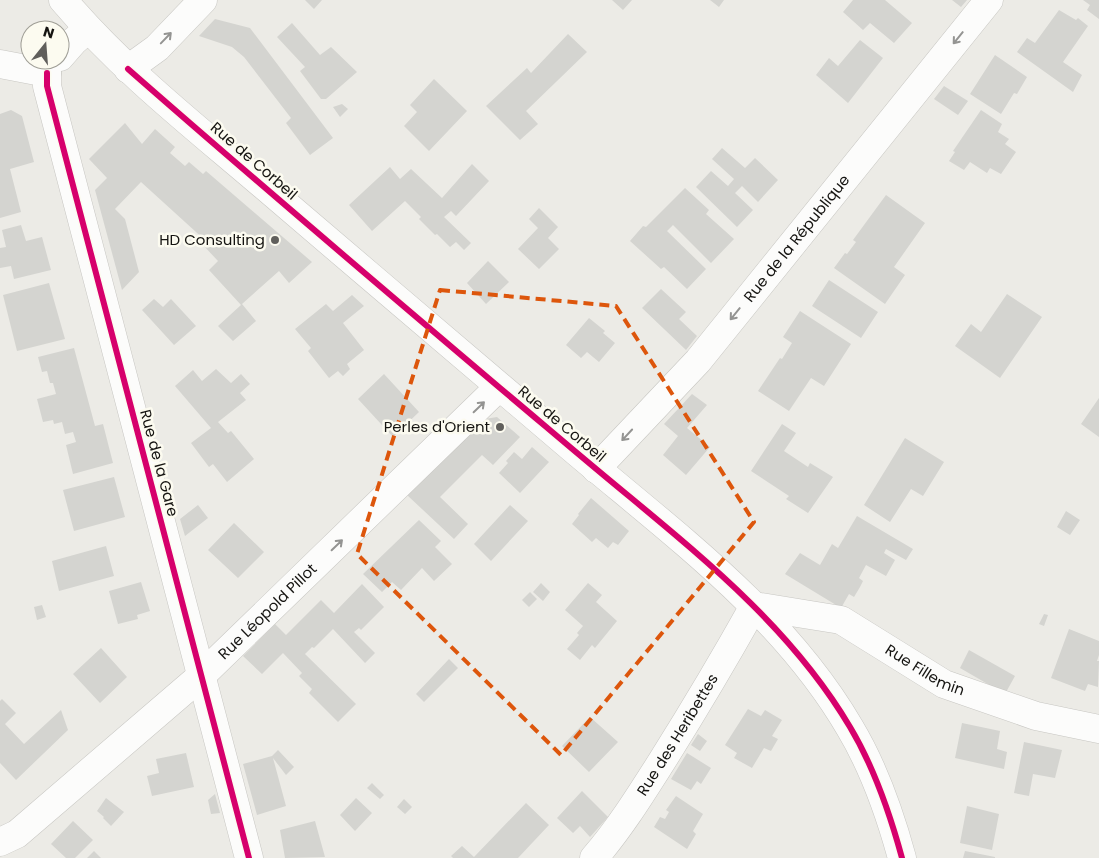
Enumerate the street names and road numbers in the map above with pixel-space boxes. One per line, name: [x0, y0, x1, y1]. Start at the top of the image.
street label: Rue de Corbeil: [206, 117, 302, 204]
street label: Rue de la République: [739, 170, 854, 306]
street label: Rue de Corbeil: [514, 381, 611, 467]
street label: Rue de la Gare: [135, 407, 184, 519]
street label: Rue Léopold Pillot: [213, 558, 321, 664]
street label: Rue Fillemin: [881, 639, 968, 700]
street label: Rue des Heribettes: [632, 669, 723, 800]

